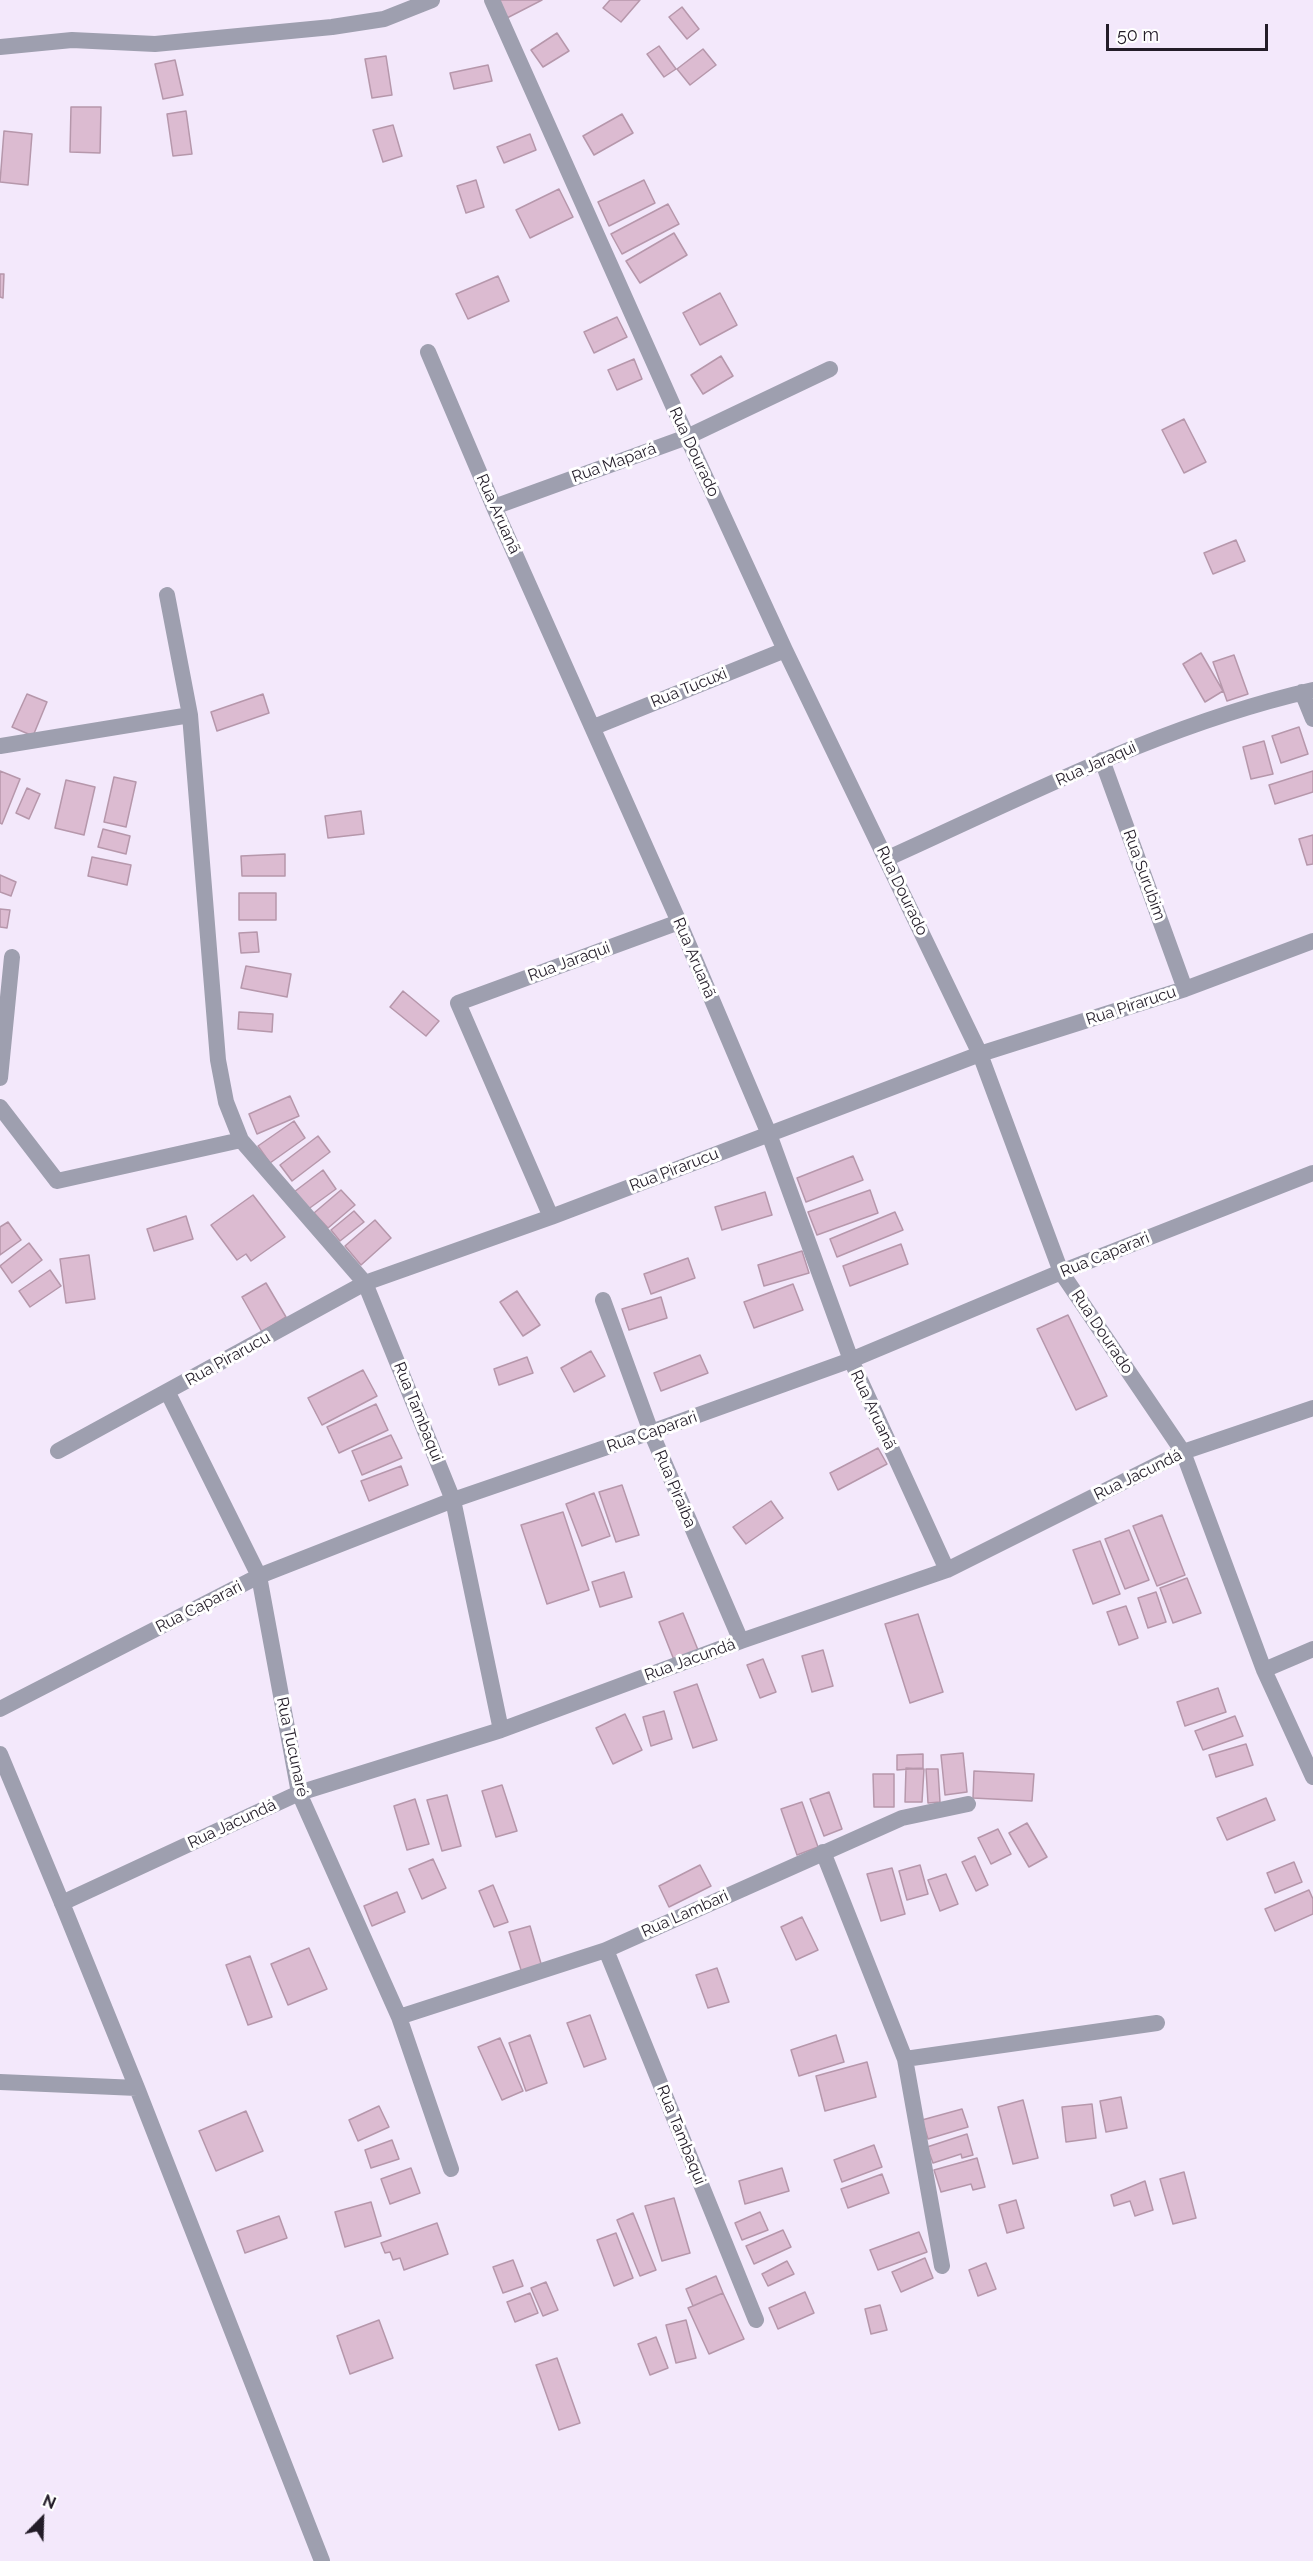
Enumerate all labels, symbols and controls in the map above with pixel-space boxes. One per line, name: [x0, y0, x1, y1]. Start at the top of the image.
scale bar: [1109, 12, 1271, 50]
text: 50 m: [1117, 24, 1159, 45]
street label: Rua Dourado: [665, 404, 723, 500]
street label: Rua Mapará: [569, 439, 659, 487]
street label: Rua Aruanã: [472, 471, 524, 557]
street label: Rua Tucuxi: [648, 664, 730, 712]
street label: Rua Jaraqui: [1053, 738, 1139, 790]
street label: Rua Surubim: [1119, 827, 1169, 923]
street label: Rua Dourado: [872, 843, 932, 939]
street label: Rua Aruanã: [668, 915, 720, 1001]
street label: Rua Jaraqui: [525, 938, 613, 986]
street label: Rua Pirarucu: [1083, 982, 1179, 1030]
street label: Rua Pirarucu: [627, 1144, 721, 1196]
street label: Rua Caparari: [1058, 1228, 1152, 1282]
street label: Rua Dourado: [1067, 1286, 1137, 1378]
street label: Rua Pirarucu: [182, 1328, 274, 1390]
street label: Rua Tambaqui: [389, 1359, 447, 1465]
street label: Rua Aruanã: [846, 1367, 900, 1453]
street label: Rua Caparari: [604, 1408, 700, 1456]
street label: Rua Jacundá: [1091, 1446, 1185, 1504]
street label: Rua Piraíba: [650, 1447, 700, 1531]
street label: Rua Caparari: [153, 1577, 245, 1637]
street label: Rua Jacundá: [642, 1635, 738, 1685]
street label: Rua Tucunaré: [272, 1695, 312, 1799]
street label: Rua Jacundá: [185, 1795, 279, 1853]
street label: Rua Lambari: [639, 1886, 731, 1942]
street label: Rua Tambaqui: [652, 2082, 710, 2188]
north arrow: [12, 2489, 72, 2549]
text: N: [40, 2491, 59, 2513]

